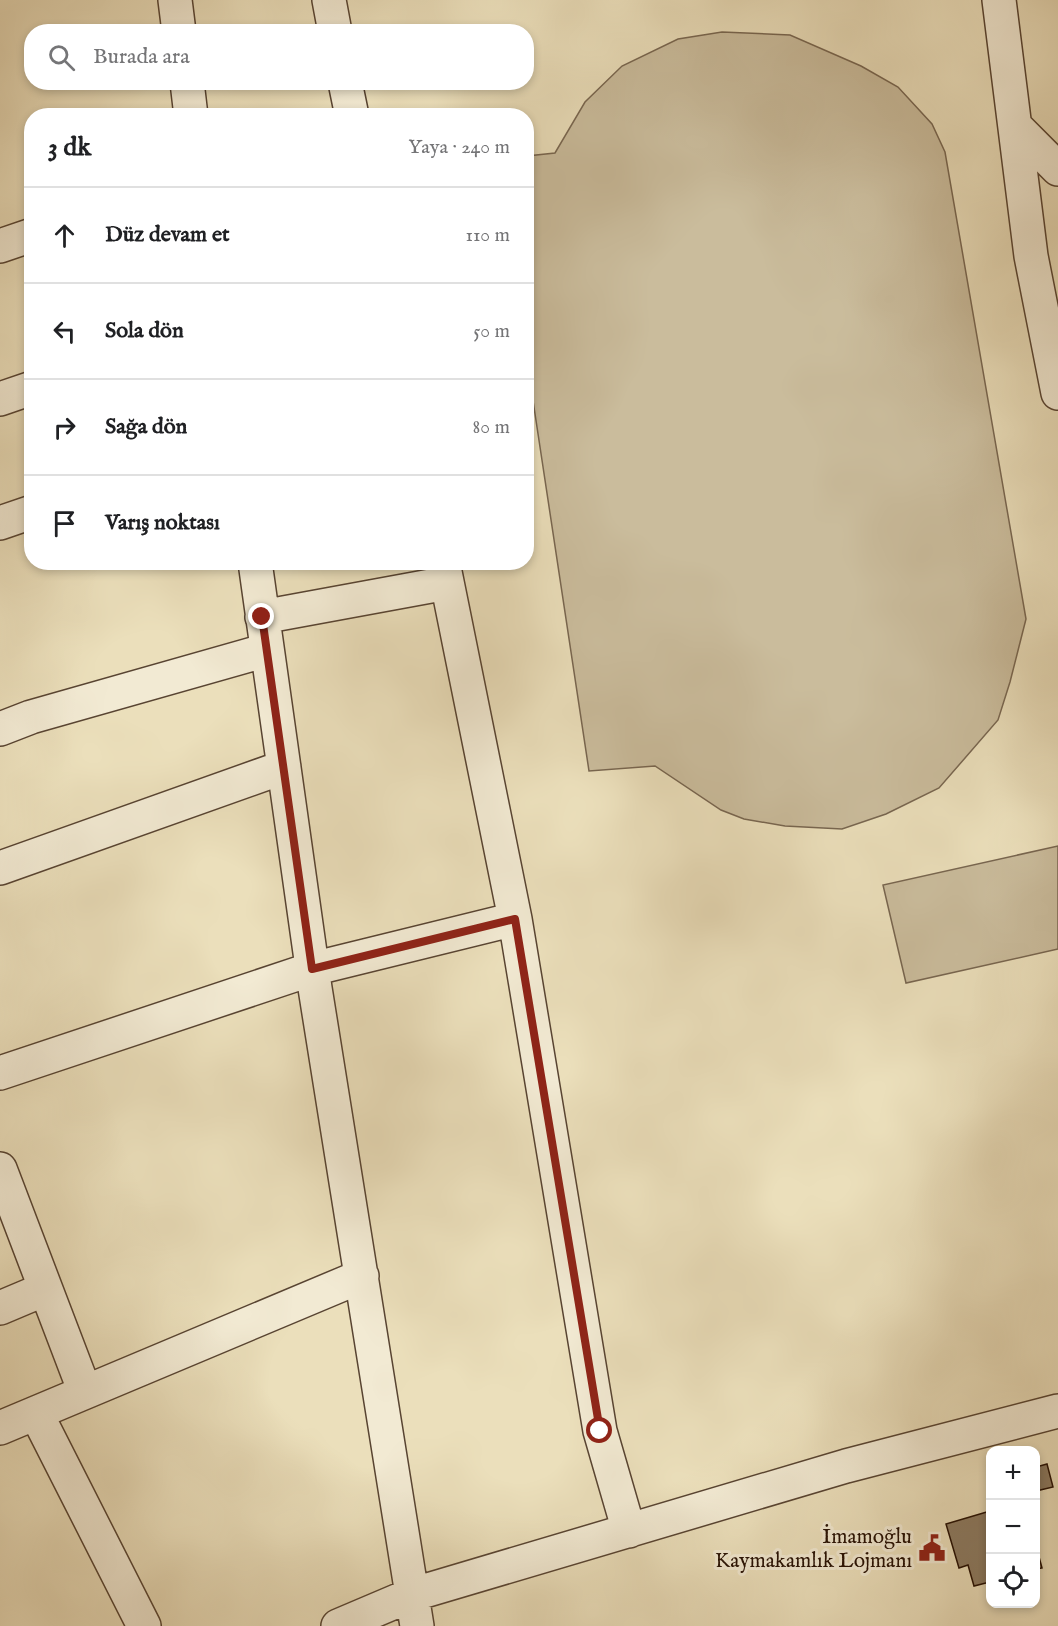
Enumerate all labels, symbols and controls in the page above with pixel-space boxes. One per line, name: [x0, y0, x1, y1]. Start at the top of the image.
search box: [24, 24, 534, 90]
icon: search: [45, 41, 78, 74]
text: Burada ara: [93, 43, 190, 71]
text: 3 dk: [48, 131, 91, 164]
text: Yaya · 240 m: [408, 135, 510, 160]
icon: ahead: [48, 219, 81, 252]
text: Düz devam et: [105, 221, 230, 249]
text: 110 m: [466, 223, 510, 248]
icon: left: [48, 315, 81, 348]
text: Sola dön: [105, 317, 184, 345]
text: 50 m: [473, 319, 510, 344]
icon: right: [48, 411, 81, 444]
text: Sağa dön: [105, 413, 187, 441]
text: 80 m: [473, 415, 510, 440]
icon: arrive: [48, 507, 81, 540]
text: Varış noktası: [105, 509, 220, 537]
route end: [248, 603, 274, 629]
route start: [586, 1417, 612, 1443]
map controls: [986, 1446, 1040, 1608]
button: +: [986, 1446, 1040, 1500]
button: −: [986, 1500, 1040, 1554]
place label: İmamoğlu Kaymakamlık Lojmanı: [715, 1524, 912, 1575]
public building icon: İmamoğlu Kaymakamlık Lojmanı: [917, 1533, 947, 1563]
button: locate: [986, 1554, 1040, 1608]

